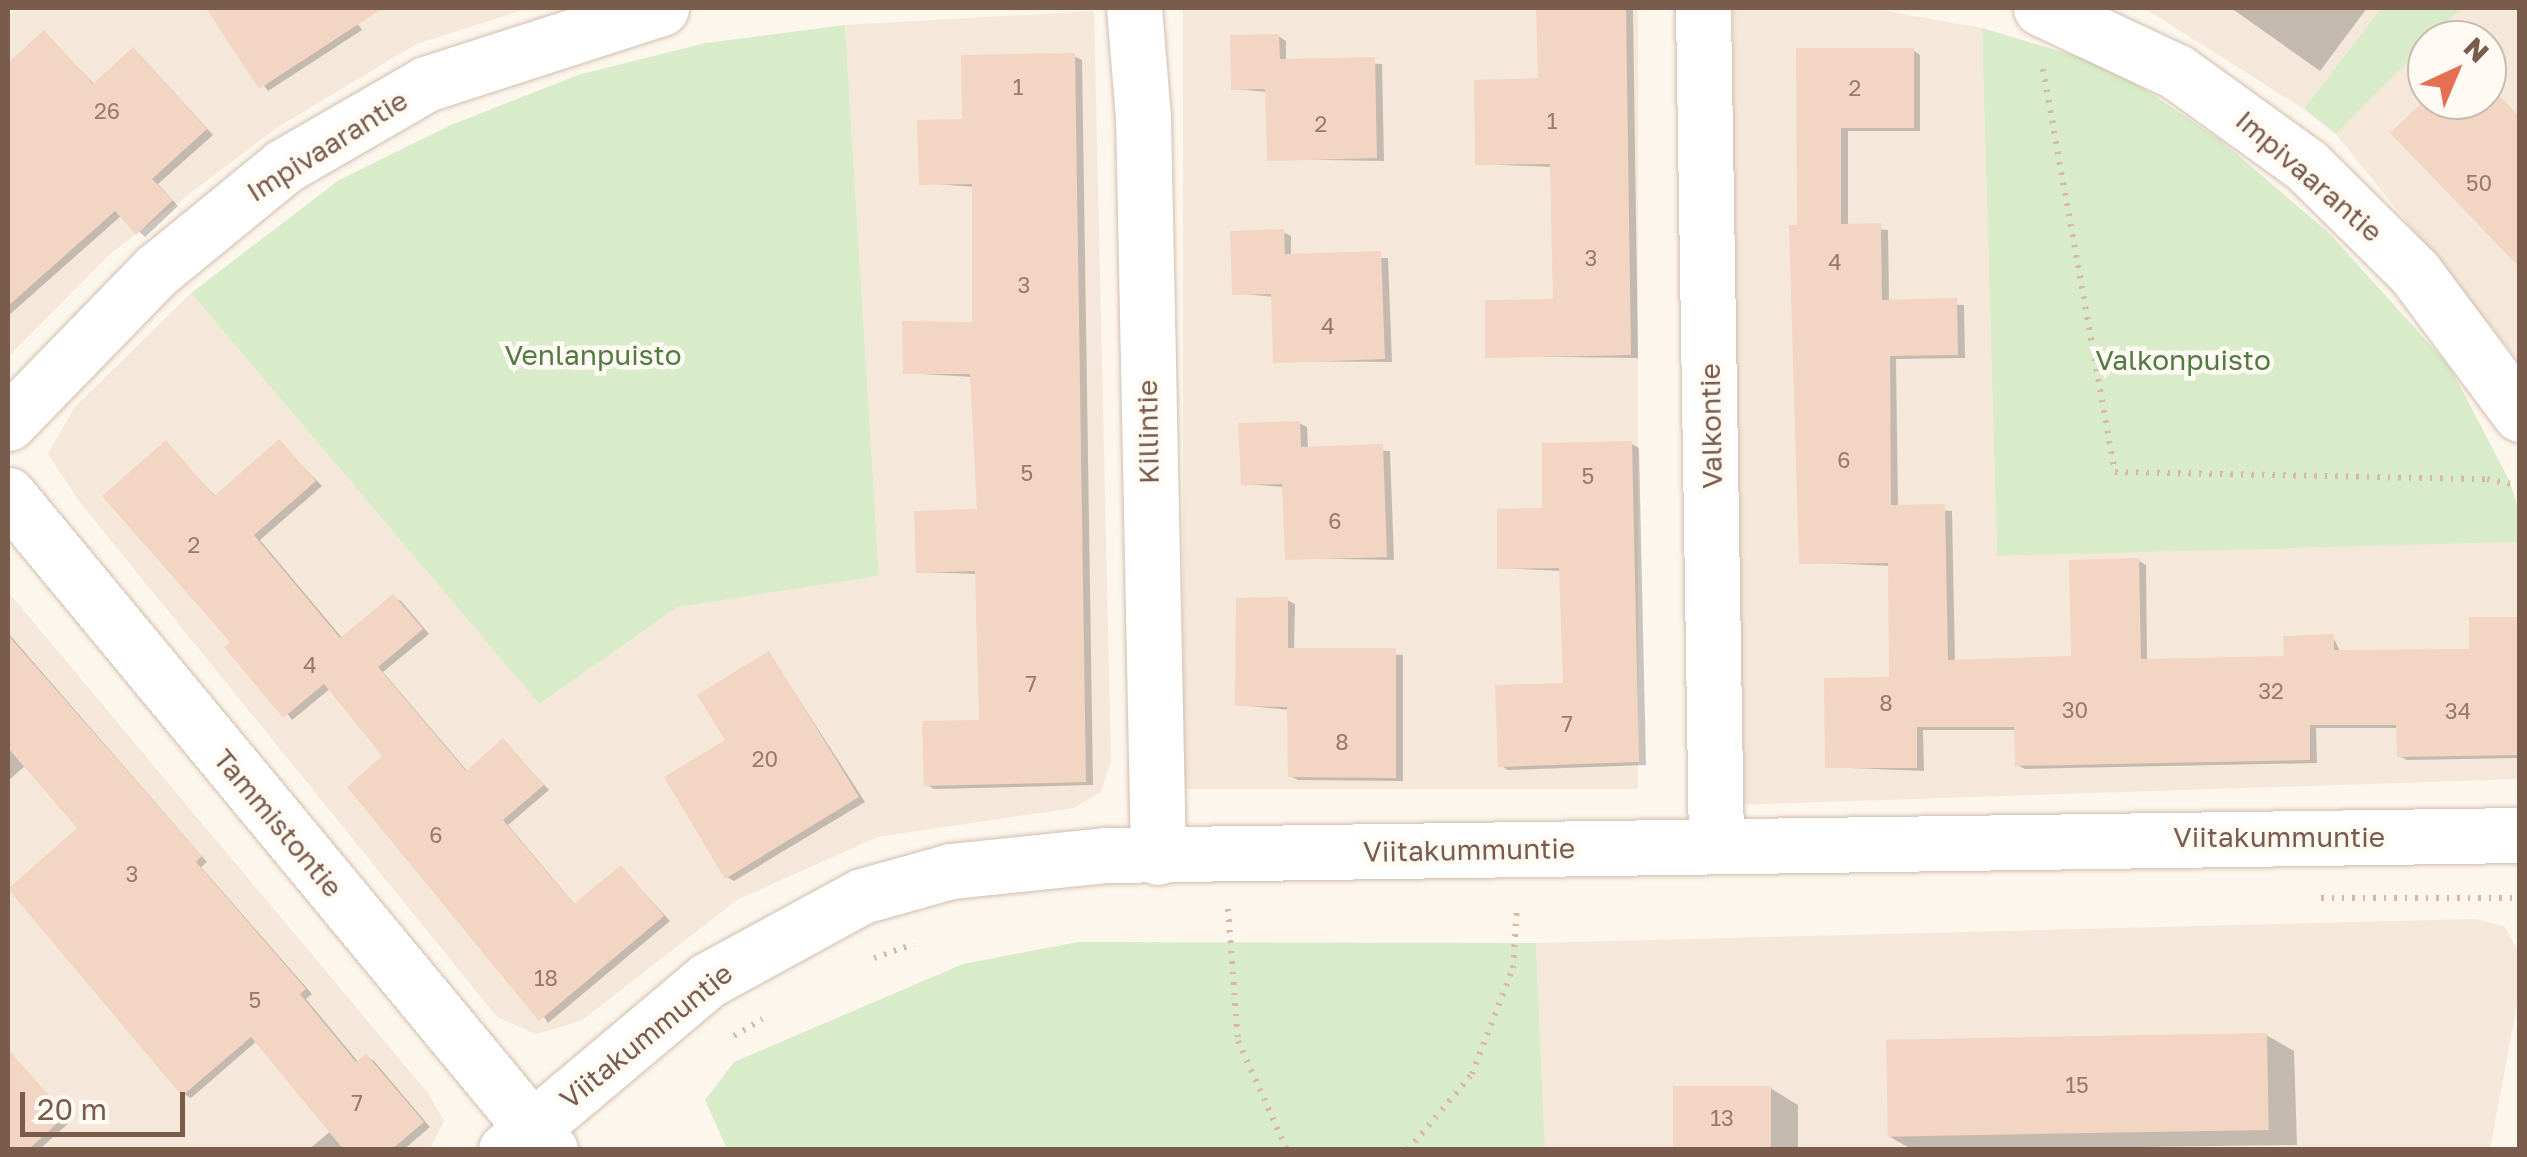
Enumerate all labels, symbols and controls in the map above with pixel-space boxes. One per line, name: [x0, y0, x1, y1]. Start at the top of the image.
north arrow: [2407, 20, 2507, 120]
text: N: [2458, 30, 2496, 69]
house number: 1: [1013, 74, 1023, 100]
house number: 2: [1849, 75, 1861, 101]
street label: Impivaarantie: [240, 83, 414, 209]
house number: 26: [94, 98, 120, 124]
street label: Impivaarantie: [2229, 103, 2389, 249]
house number: 1: [1547, 108, 1557, 134]
house number: 2: [1315, 111, 1327, 137]
house number: 50: [2466, 170, 2492, 196]
house number: 3: [1585, 245, 1597, 271]
house number: 4: [1828, 249, 1842, 275]
house number: 3: [1018, 272, 1030, 298]
house number: 4: [1321, 313, 1335, 339]
park label: Venlanpuisto: [504, 338, 682, 372]
park label: Valkonpuisto: [2095, 343, 2271, 377]
street label: Valkontie: [1693, 363, 1729, 489]
street label: Killintie: [1130, 380, 1166, 484]
house number: 6: [1837, 447, 1851, 473]
house number: 5: [1021, 460, 1033, 486]
house number: 5: [1582, 463, 1594, 489]
house number: 6: [1328, 508, 1342, 534]
house number: 2: [188, 532, 200, 558]
house number: 4: [303, 652, 317, 678]
house number: 7: [1025, 671, 1037, 697]
house number: 32: [2258, 678, 2284, 704]
house number: 8: [1879, 690, 1893, 716]
house number: 30: [2062, 697, 2088, 723]
house number: 34: [2445, 698, 2471, 724]
house number: 7: [1561, 711, 1573, 737]
house number: 8: [1335, 729, 1349, 755]
street label: Tammistontie: [206, 742, 350, 904]
house number: 20: [752, 746, 778, 772]
street label: Viitakummuntie: [2173, 820, 2385, 854]
house number: 6: [429, 822, 443, 848]
street label: Viitakummuntie: [1363, 831, 1575, 869]
house number: 3: [126, 861, 138, 887]
street label: Viitakummuntie: [553, 956, 739, 1116]
house number: 18: [534, 965, 558, 991]
house number: 5: [249, 987, 261, 1013]
scale bar: [25, 1072, 190, 1134]
house number: 15: [2065, 1072, 2089, 1098]
house number: 7: [351, 1090, 363, 1116]
text: 20 m: [37, 1091, 107, 1127]
house number: 13: [1710, 1105, 1734, 1131]

